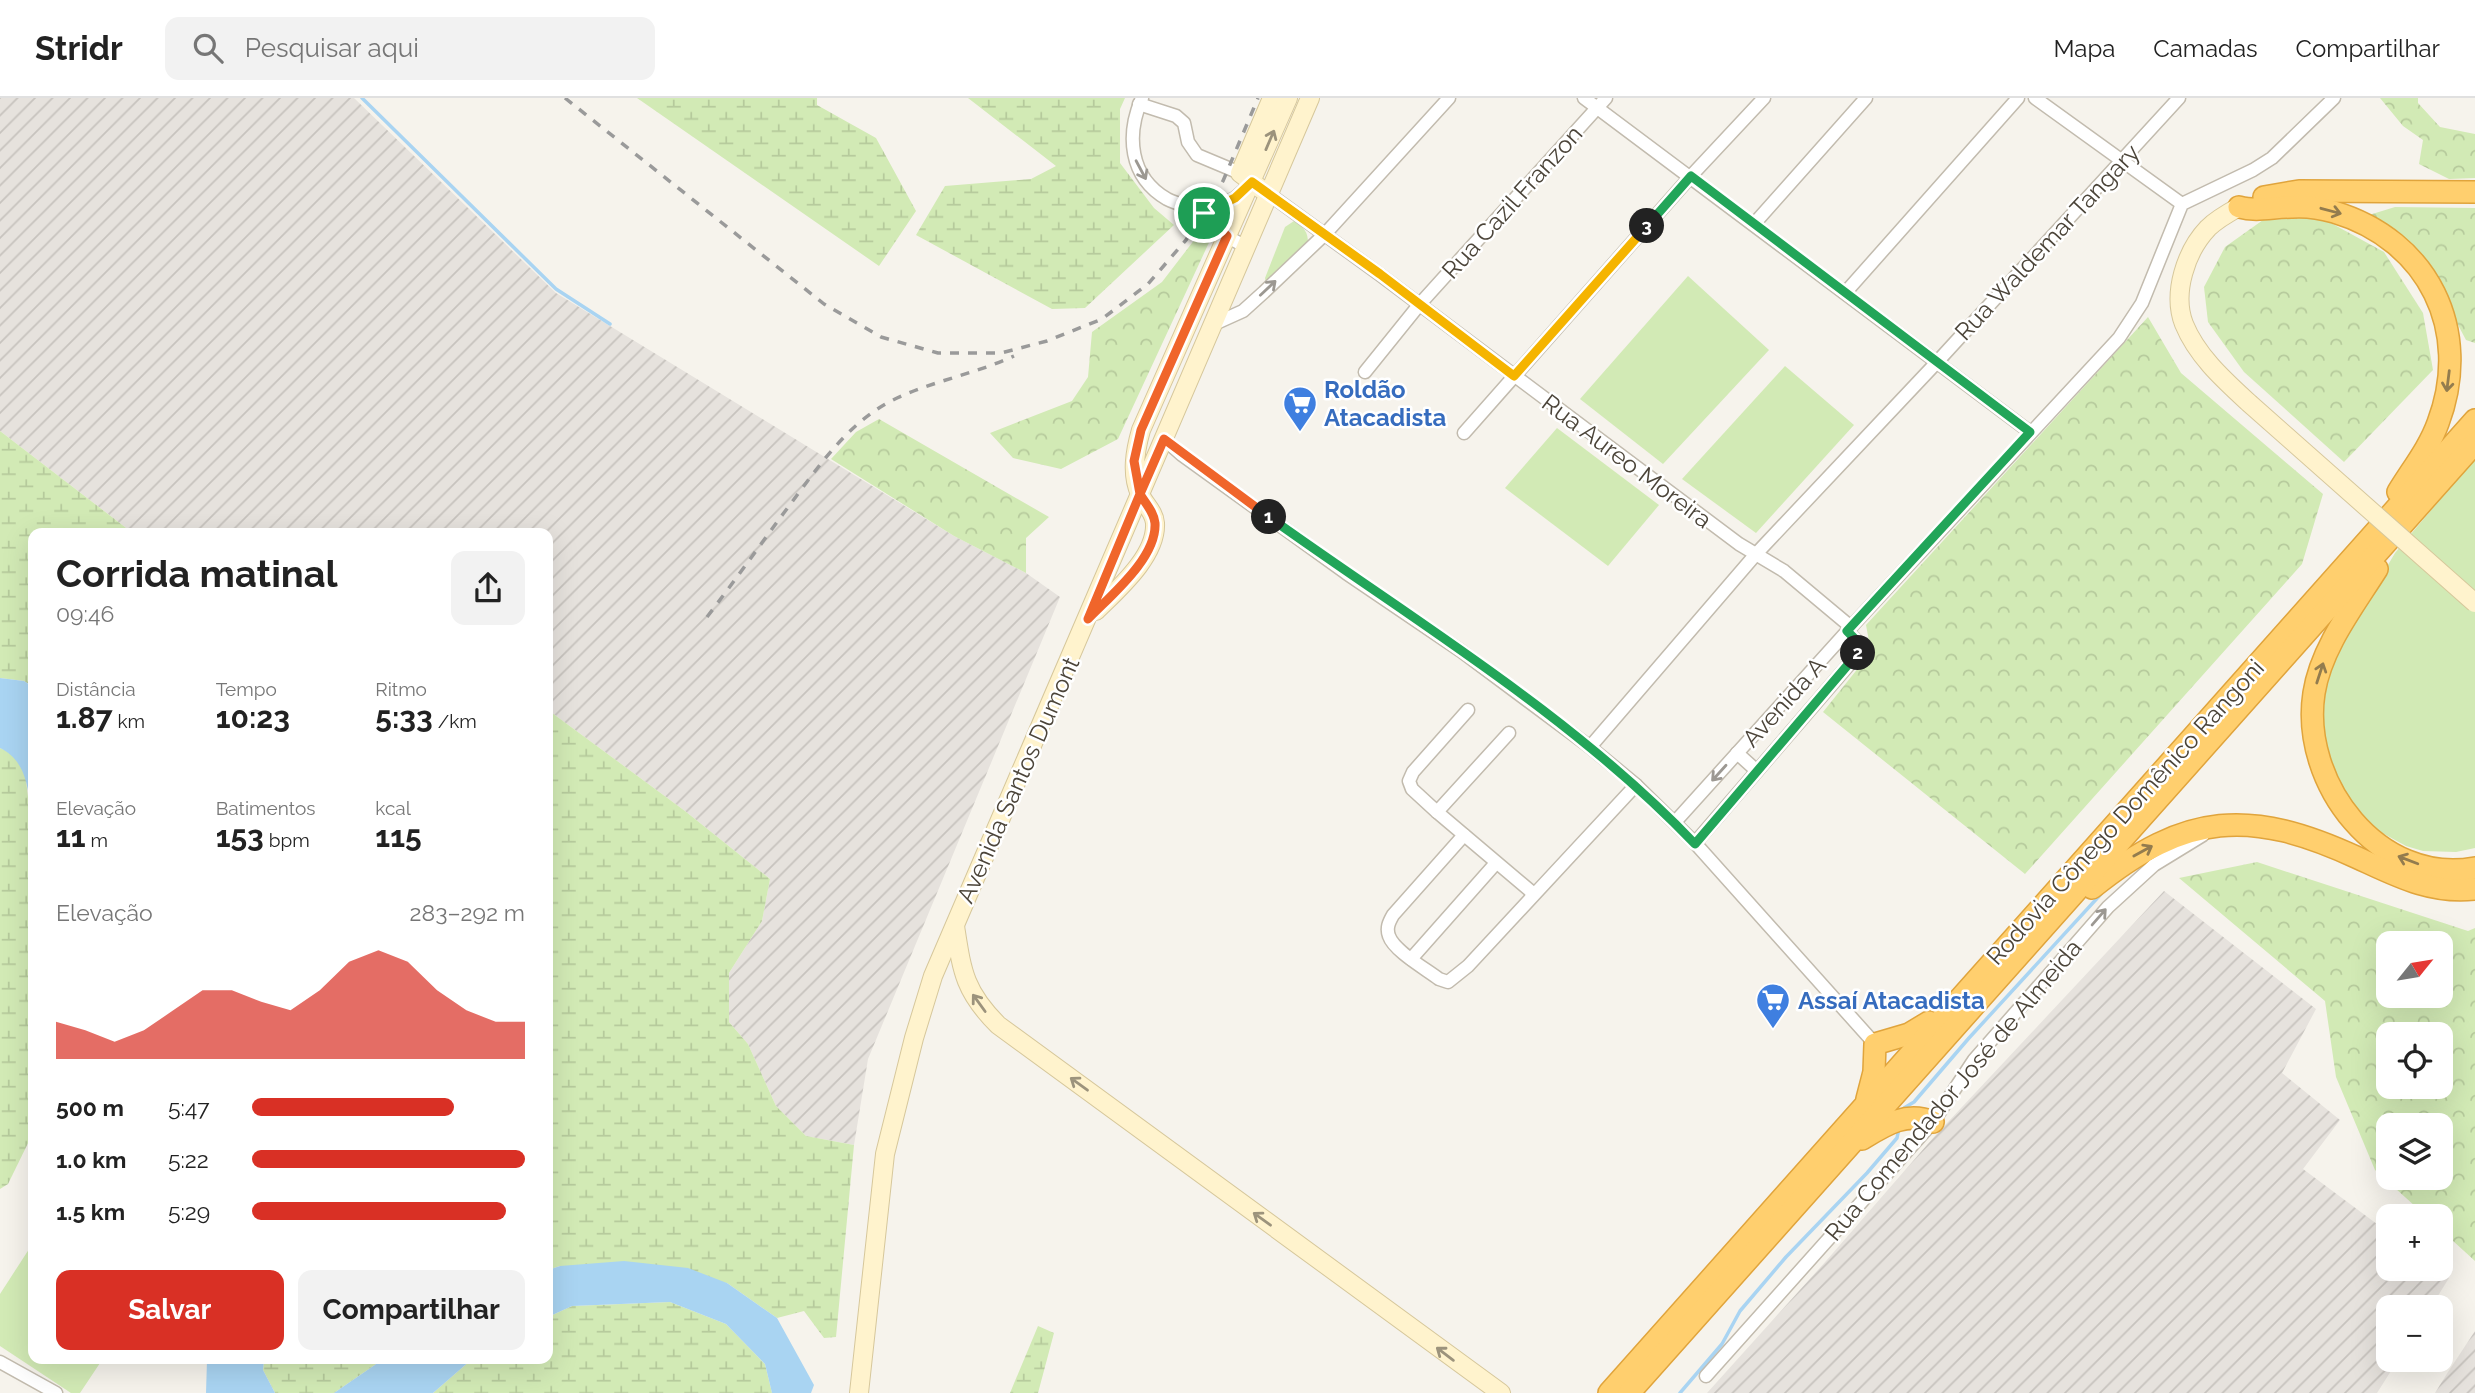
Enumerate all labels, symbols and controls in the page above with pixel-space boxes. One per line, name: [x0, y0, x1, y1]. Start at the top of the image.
search box: [165, 17, 655, 80]
text: Stridr: [35, 29, 123, 68]
icon: search: [189, 29, 227, 67]
text: Pesquisar aqui: [245, 33, 419, 63]
text: Mapa: [2053, 34, 2115, 63]
text: Camadas: [2153, 34, 2258, 63]
text: Compartilhar: [2296, 34, 2440, 63]
street label: Rua Cazil Franzon: [1436, 119, 1588, 285]
one-way arrow: [1264, 130, 1277, 151]
street label: Rua Waldemar Tangary: [1949, 138, 2145, 346]
one-way arrow: [1134, 159, 1148, 179]
pin: [1174, 183, 1234, 243]
icon: arrive: [1185, 194, 1223, 232]
one-way arrow: [2319, 206, 2341, 219]
pin: 3: [1630, 208, 1664, 244]
text: 3: [1641, 214, 1652, 236]
one-way arrow: [1259, 280, 1276, 297]
one-way arrow: [2441, 369, 2454, 392]
place label: Roldão Atacadista: [1324, 375, 1446, 432]
supermarket icon: Roldão Atacadista: [1281, 384, 1319, 433]
street label: Rua Aureo Moreira: [1536, 388, 1718, 534]
pin: 1: [1252, 500, 1286, 534]
text: 1: [1264, 505, 1273, 527]
text: Corrida matinal: [56, 551, 338, 596]
button: share: [451, 551, 525, 625]
text: 09:46: [56, 600, 114, 627]
pin: 2: [1840, 636, 1876, 670]
text: 2: [1852, 641, 1863, 663]
street label: Avenida A: [1736, 651, 1832, 753]
street label: Avenida Santos Dumont: [951, 652, 1085, 908]
street label: Rodovia Cônego Domênico Rangoni: [1980, 653, 2270, 971]
one-way arrow: [2314, 663, 2327, 685]
text: Distância: [56, 678, 136, 700]
text: Tempo: [216, 678, 277, 700]
text: Ritmo: [375, 678, 427, 700]
text: 1.87: [56, 700, 113, 735]
text: 10:23: [216, 700, 290, 735]
text: 5:33: [375, 700, 433, 735]
text: km: [113, 710, 145, 732]
text: /km: [433, 710, 477, 732]
one-way arrow: [1711, 764, 1727, 782]
text: Elevação: [56, 797, 136, 819]
text: Batimentos: [216, 797, 315, 819]
text: kcal: [375, 797, 411, 819]
text: 11: [56, 819, 86, 854]
text: 153: [216, 819, 264, 854]
text: 115: [375, 819, 422, 854]
text: m: [86, 829, 108, 851]
text: bpm: [264, 829, 310, 851]
one-way arrow: [2132, 844, 2152, 858]
one-way arrow: [2398, 853, 2420, 865]
text: Elevação: [56, 899, 153, 926]
text: 283–292 m: [410, 899, 525, 926]
one-way arrow: [2091, 908, 2107, 926]
north arrow: [2376, 931, 2454, 1008]
map controls: [2376, 931, 2453, 1372]
street label: Rua Comendador José de Almeida: [1818, 933, 2088, 1247]
supermarket icon: Assaí Atacadista: [1754, 981, 1792, 1030]
place label: Assaí Atacadista: [1798, 986, 1985, 1015]
one-way arrow: [971, 994, 986, 1013]
button: locate: [2376, 1022, 2453, 1099]
one-way arrow: [1070, 1076, 1089, 1091]
text: 500 m: [56, 1094, 124, 1121]
text: 5:47: [168, 1094, 210, 1121]
button: layers: [2376, 1113, 2453, 1190]
text: 1.0 km: [56, 1146, 126, 1173]
text: 5:22: [168, 1146, 209, 1173]
text: 1.5 km: [56, 1198, 125, 1225]
text: 5:29: [168, 1198, 210, 1225]
button: +: [2376, 1204, 2453, 1281]
one-way arrow: [1254, 1211, 1272, 1226]
button: Salvar: [56, 1270, 284, 1350]
button: Compartilhar: [298, 1270, 525, 1350]
button: −: [2376, 1295, 2453, 1372]
one-way arrow: [1437, 1346, 1455, 1361]

